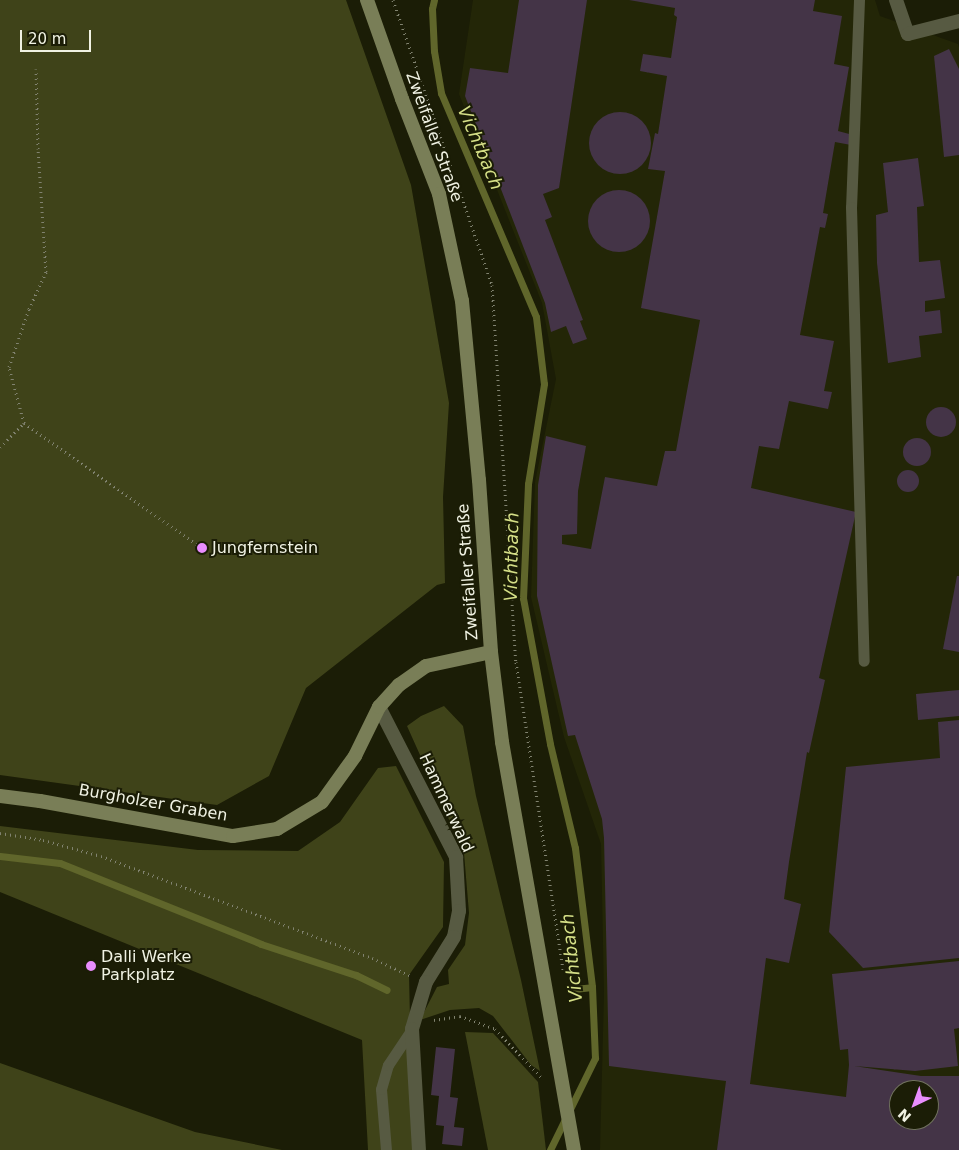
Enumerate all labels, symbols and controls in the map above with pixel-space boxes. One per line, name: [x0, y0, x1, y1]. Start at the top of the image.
scale bar: [22, 20, 94, 52]
text: 20 m: [28, 30, 66, 48]
street label: Zweifaller Straße: [402, 69, 466, 205]
water label: Vichtbach: [453, 103, 507, 193]
street label: Zweifaller Straße: [454, 503, 482, 641]
water label: Vichtbach: [500, 512, 524, 602]
place label: Jungfernstein: [212, 538, 318, 558]
marker: Jungfernstein: [196, 542, 208, 554]
street label: Hammerwald: [415, 750, 477, 856]
street label: Burgholzer Graben: [77, 780, 229, 826]
water label: Vichtbach: [557, 912, 587, 1004]
place label: Dalli Werke Parkplatz: [101, 947, 191, 985]
marker: Dalli Werke Parkplatz: [85, 960, 97, 972]
north arrow: [889, 1080, 939, 1130]
text: N: [895, 1106, 914, 1125]

